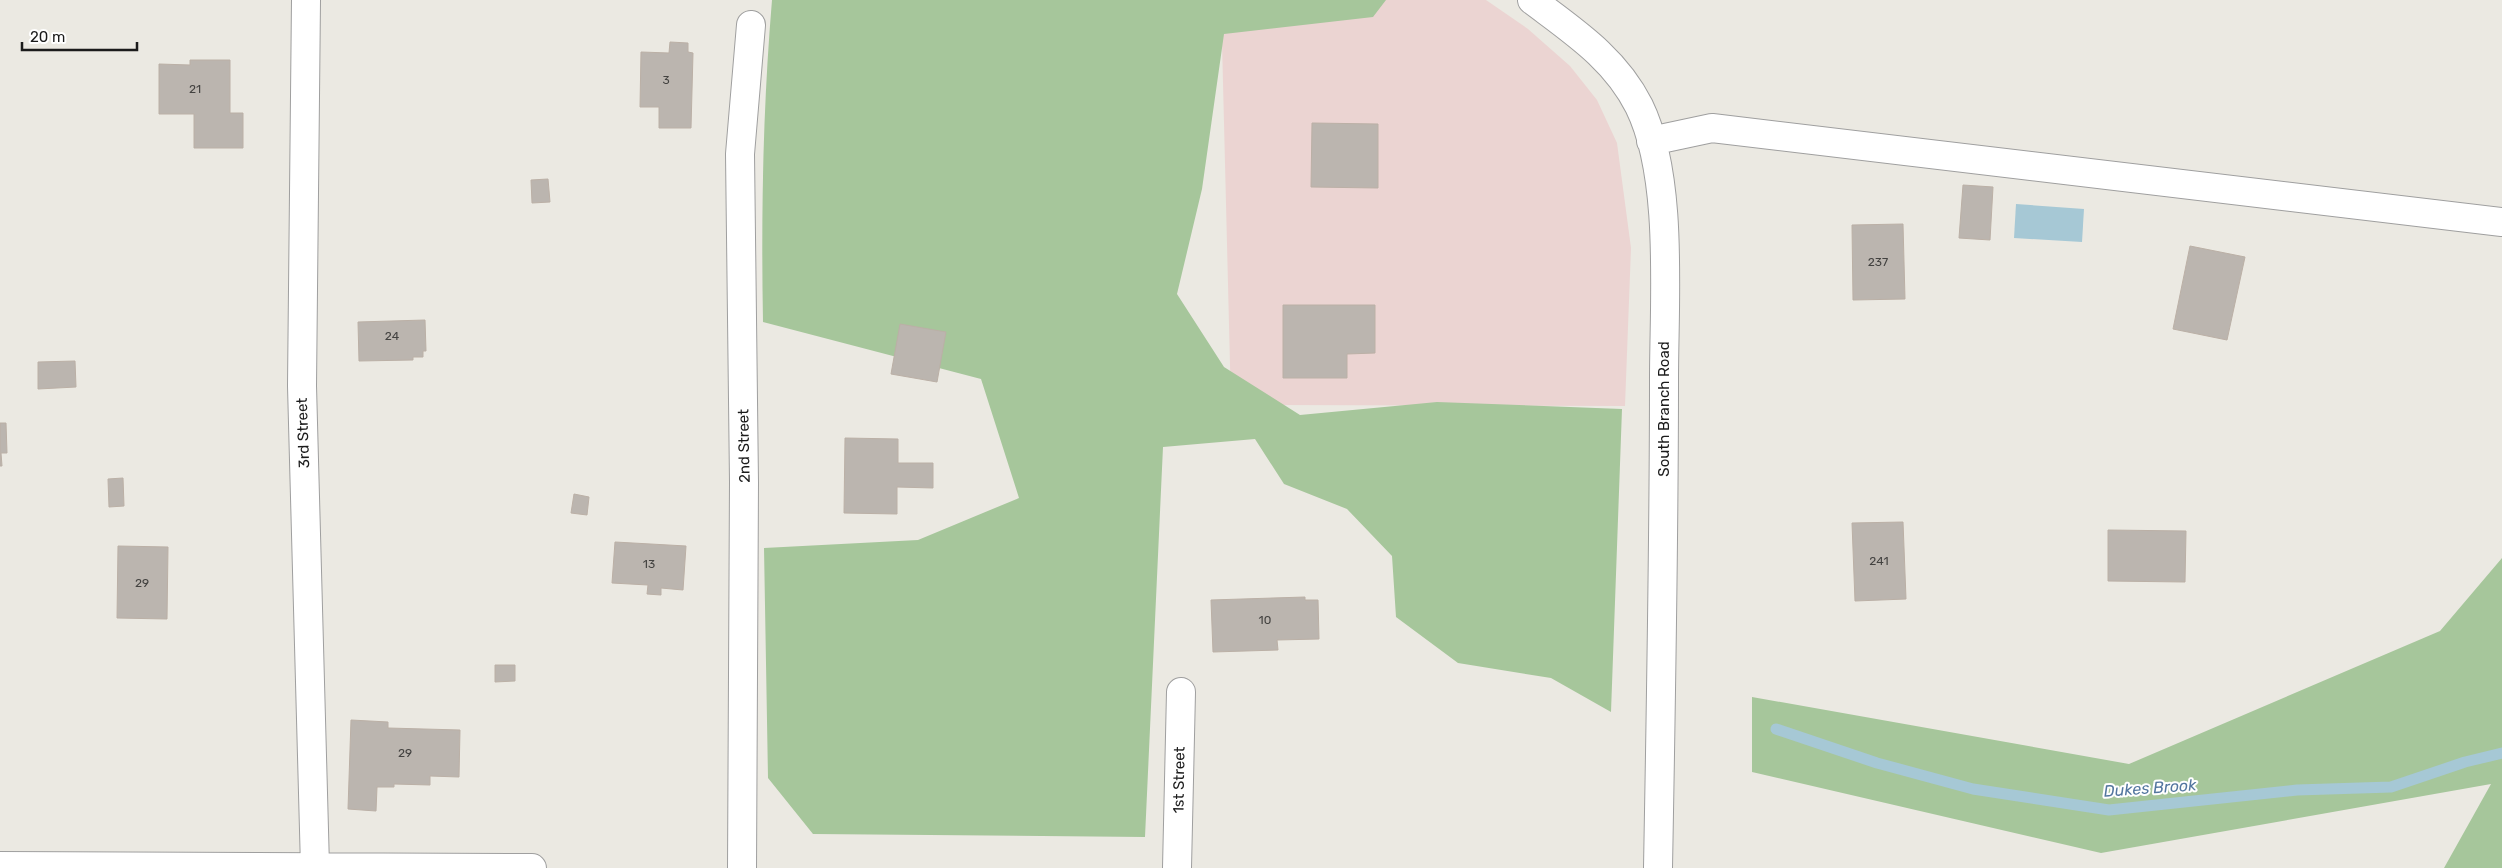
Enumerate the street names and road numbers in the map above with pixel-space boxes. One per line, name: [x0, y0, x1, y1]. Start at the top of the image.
street label: South Branch Road: [1655, 341, 1673, 477]
street label: 3rd Street: [293, 397, 313, 469]
street label: 2nd Street: [734, 409, 754, 483]
street label: 1st Street: [1169, 746, 1189, 814]

